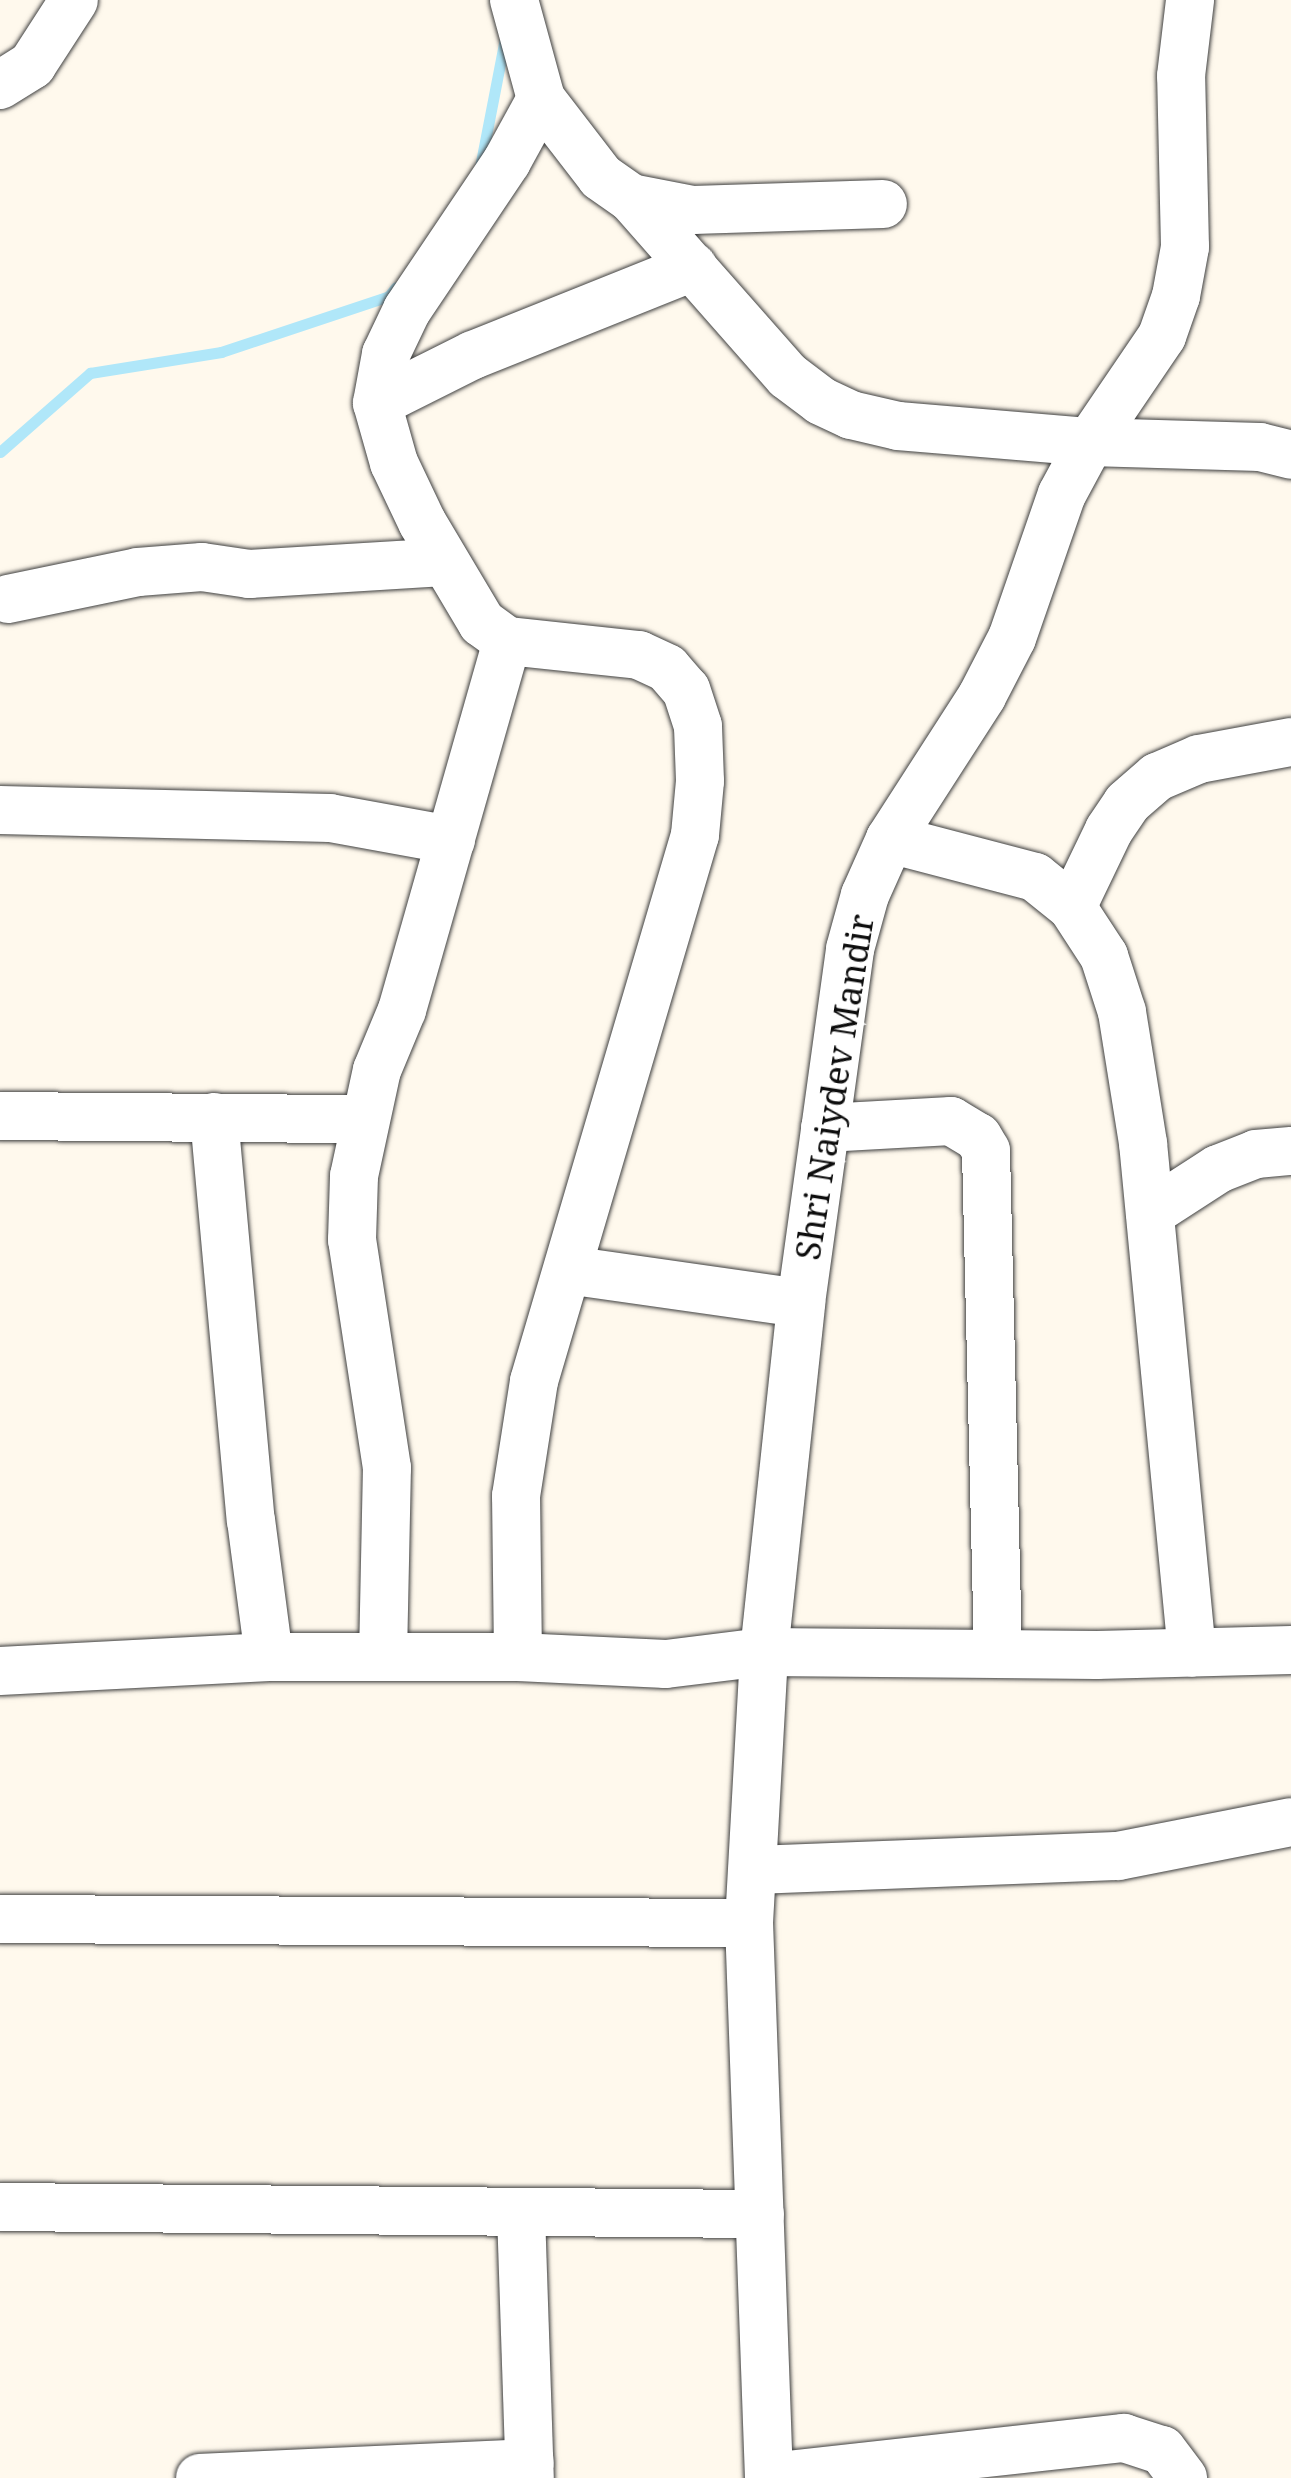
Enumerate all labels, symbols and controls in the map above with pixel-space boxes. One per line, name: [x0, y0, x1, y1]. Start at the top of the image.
street label: Shri Naiydev Mandir: [786, 911, 882, 1263]

